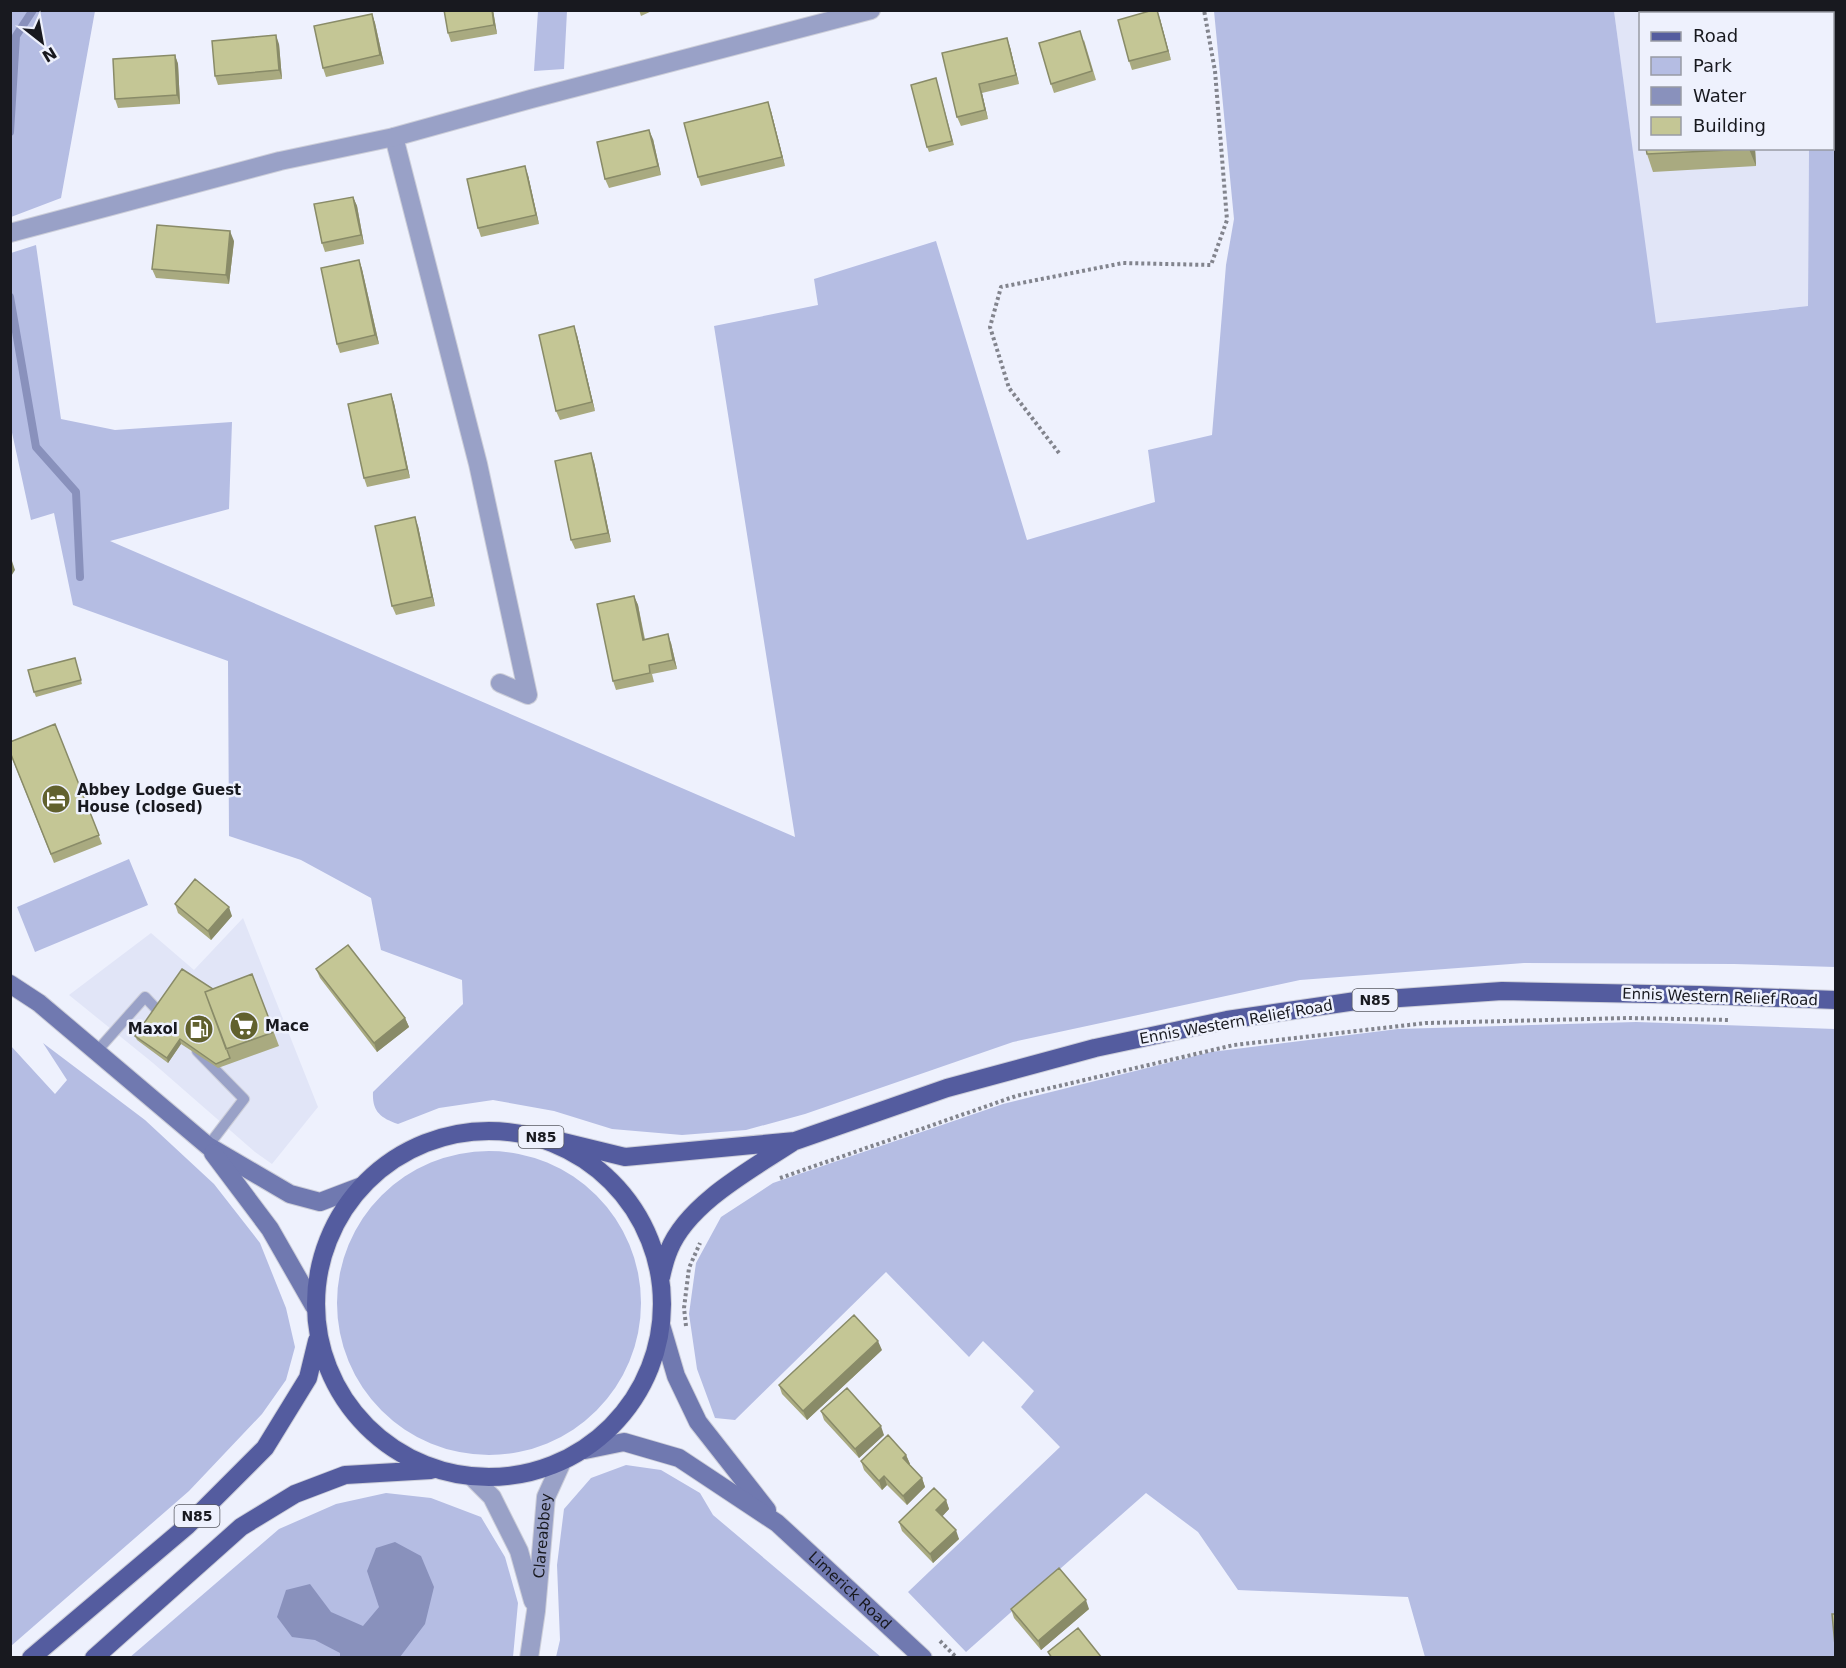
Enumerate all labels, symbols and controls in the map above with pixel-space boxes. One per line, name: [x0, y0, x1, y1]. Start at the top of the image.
north arrow: [12, 12, 72, 72]
legend: [1639, 12, 1834, 150]
text: Road: [1693, 25, 1738, 46]
text: N: [39, 43, 60, 66]
text: Park: [1693, 55, 1732, 76]
text: Water: [1693, 85, 1747, 106]
text: Building: [1693, 115, 1766, 136]
place label: Abbey Lodge Guest House (closed): [77, 781, 241, 816]
hotel icon: Abbey Lodge Guest House (closed): [40, 783, 72, 815]
street label: Ennis Western Relief Road: [1622, 985, 1818, 1009]
road number: N85: [1352, 989, 1398, 1011]
street label: Ennis Western Relief Road: [1138, 996, 1334, 1048]
supermarket icon: Mace: [228, 1010, 260, 1042]
fuel station icon: Maxol: [183, 1013, 215, 1045]
place label: Mace: [265, 1017, 309, 1035]
place label: Maxol: [128, 1020, 178, 1038]
road number: N85: [518, 1126, 564, 1148]
street label: Clareabbey: [530, 1492, 555, 1579]
road number: N85: [174, 1505, 220, 1527]
street label: Limerick Road: [805, 1548, 895, 1633]

